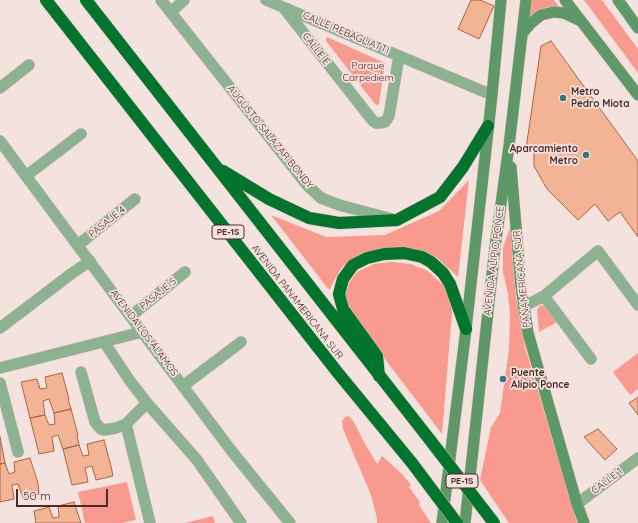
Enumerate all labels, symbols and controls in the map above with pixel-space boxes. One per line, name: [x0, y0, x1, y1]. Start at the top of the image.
street label: CALLE REBAGLIATTI: [301, 9, 391, 57]
street label: CALLE E: [300, 30, 332, 68]
park label: Parque Carpediem: [342, 60, 394, 84]
street label: AUGUSTO SALAZAR BONDY: [225, 83, 315, 191]
place label: Metro Pedro Miota: [571, 86, 629, 110]
marker: Metro Pedro Miota: [558, 93, 568, 103]
place label: Aparcamiento Metro: [510, 143, 578, 166]
marker: Aparcamiento Metro: [581, 150, 591, 160]
street label: PASAJE 4: [86, 204, 128, 240]
street label: AVENIDA ALIPIO PONCE: [481, 206, 507, 316]
road number: PE-1S: [212, 225, 244, 239]
street label: PANAMERICANA SUR: [511, 230, 533, 328]
street label: AVENIDA PANAMERICANA SUR: [249, 242, 345, 362]
street label: PASAJE 5: [137, 276, 179, 312]
street label: AVENIDA LOS ÁLAMOS: [108, 287, 180, 379]
place label: Puente Alipio Ponce: [511, 367, 569, 390]
marker: Puente Alipio Ponce: [498, 374, 508, 384]
street label: CALLE 1: [589, 465, 625, 497]
road number: PE-1S: [446, 474, 478, 488]
scale bar: [18, 481, 110, 507]
text: 50 m: [23, 488, 51, 503]

